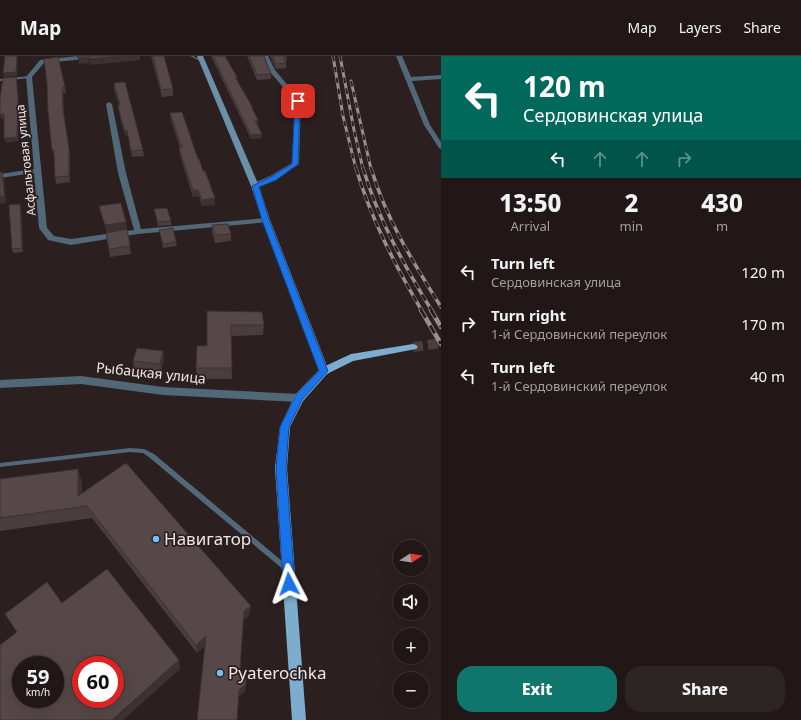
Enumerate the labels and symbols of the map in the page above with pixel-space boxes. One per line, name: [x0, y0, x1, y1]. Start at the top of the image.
pin: [281, 84, 315, 118]
street label: Асфальтовая улица: [11, 104, 40, 217]
street label: Рыбацкая улица: [95, 357, 207, 388]
place label: Навигатор: [164, 527, 251, 550]
marker: Навигатор: [151, 534, 161, 544]
north arrow: [393, 540, 429, 576]
position arrow: [268, 563, 310, 605]
speed limit sign: 60: [72, 656, 124, 708]
place label: Pyaterochka: [228, 661, 326, 684]
marker: Pyaterochka: [215, 668, 225, 678]

